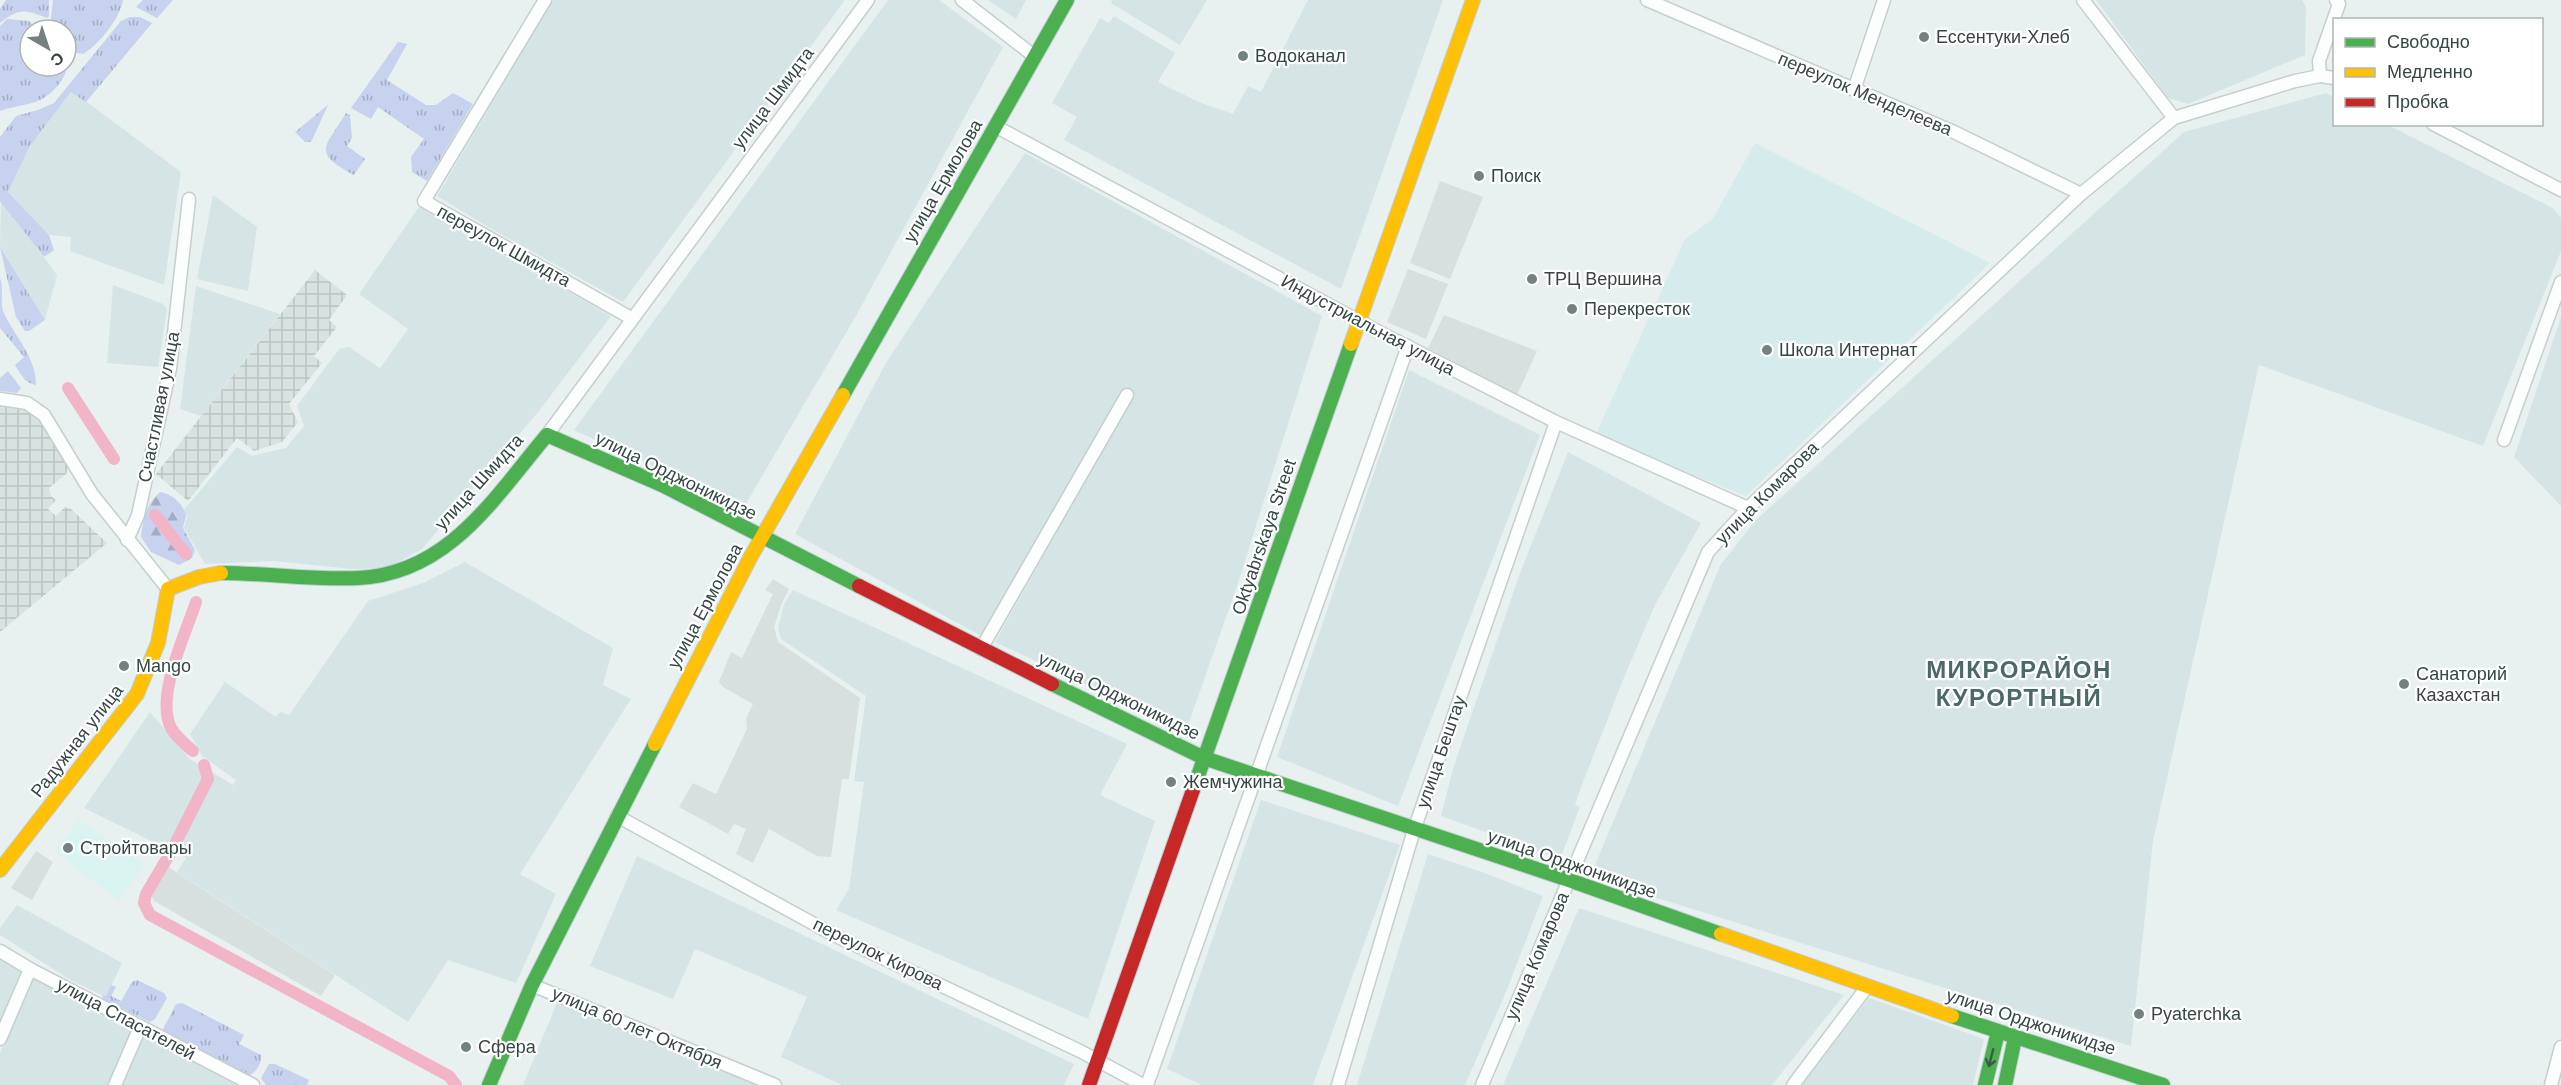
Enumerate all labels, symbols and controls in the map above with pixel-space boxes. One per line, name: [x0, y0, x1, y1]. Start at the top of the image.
north arrow: [18, 18, 78, 78]
legend: [2333, 18, 2543, 126]
place label: Ессентуки-Хлеб: [1936, 27, 2070, 47]
marker: Ессентуки-Хлеб: [1917, 30, 1931, 44]
text: Свободно: [2387, 32, 2470, 52]
street label: улица Шмидта: [728, 42, 818, 153]
place label: Водоканал: [1255, 46, 1346, 66]
street label: переулок Менделеева: [1775, 48, 1956, 140]
text: С: [47, 49, 67, 70]
marker: Водоканал: [1236, 49, 1250, 63]
text: Медленно: [2387, 62, 2473, 82]
text: Пробка: [2387, 92, 2450, 112]
street label: улица Ермолова: [900, 115, 987, 246]
place label: Поиск: [1491, 166, 1541, 186]
marker: Поиск: [1472, 169, 1486, 183]
street label: переулок Шмидта: [434, 201, 575, 291]
place label: ТРЦ Вершина: [1544, 269, 1663, 289]
street label: Индустриальная улица: [1278, 271, 1459, 380]
marker: ТРЦ Вершина: [1525, 272, 1539, 286]
place label: Перекресток: [1584, 299, 1690, 319]
marker: Перекресток: [1565, 302, 1579, 316]
street label: Счастливая улица: [135, 329, 184, 484]
place label: Школа Интернат: [1779, 340, 1917, 360]
marker: Школа Интернат: [1760, 343, 1774, 357]
street label: улица Орджоникидзе: [592, 428, 760, 524]
street label: улица Шмидта: [431, 429, 528, 534]
street label: улица Комарова: [1712, 437, 1823, 548]
street label: Oktyabrskaya Street: [1228, 457, 1300, 617]
street label: улица Ермолова: [664, 539, 747, 672]
street label: улица Орджоникидзе: [1035, 648, 1203, 744]
place label: Mango: [136, 656, 191, 676]
district label: МИКРОРАЙОН КУРОРТНЫЙ: [1926, 656, 2112, 711]
marker: Mango: [117, 659, 131, 673]
place label: Санаторий Казахстан: [2416, 664, 2507, 705]
marker: Санаторий Казахстан: [2397, 677, 2411, 691]
street label: Радужная улица: [27, 680, 128, 801]
street label: улица Бештау: [1412, 693, 1470, 811]
place label: Жемчужина: [1183, 772, 1283, 792]
marker: Жемчужина: [1164, 775, 1178, 789]
street label: улица Орджоникидзе: [1485, 826, 1659, 902]
place label: Стройтовары: [80, 838, 192, 858]
marker: Стройтовары: [61, 841, 75, 855]
street label: улица Комарова: [1501, 888, 1573, 1023]
street label: переулок Кирова: [810, 914, 947, 994]
street label: улица Спасателей: [53, 974, 199, 1064]
street label: улица 60 лет Октября: [549, 983, 725, 1073]
street label: улица Орджоникидзе: [1944, 985, 2118, 1059]
place label: Pyaterchka: [2151, 1004, 2242, 1024]
marker: Pyaterchka: [2132, 1007, 2146, 1021]
place label: Сфера: [478, 1037, 537, 1057]
marker: Сфера: [459, 1040, 473, 1054]
one-way arrow: [1985, 1049, 1997, 1068]

